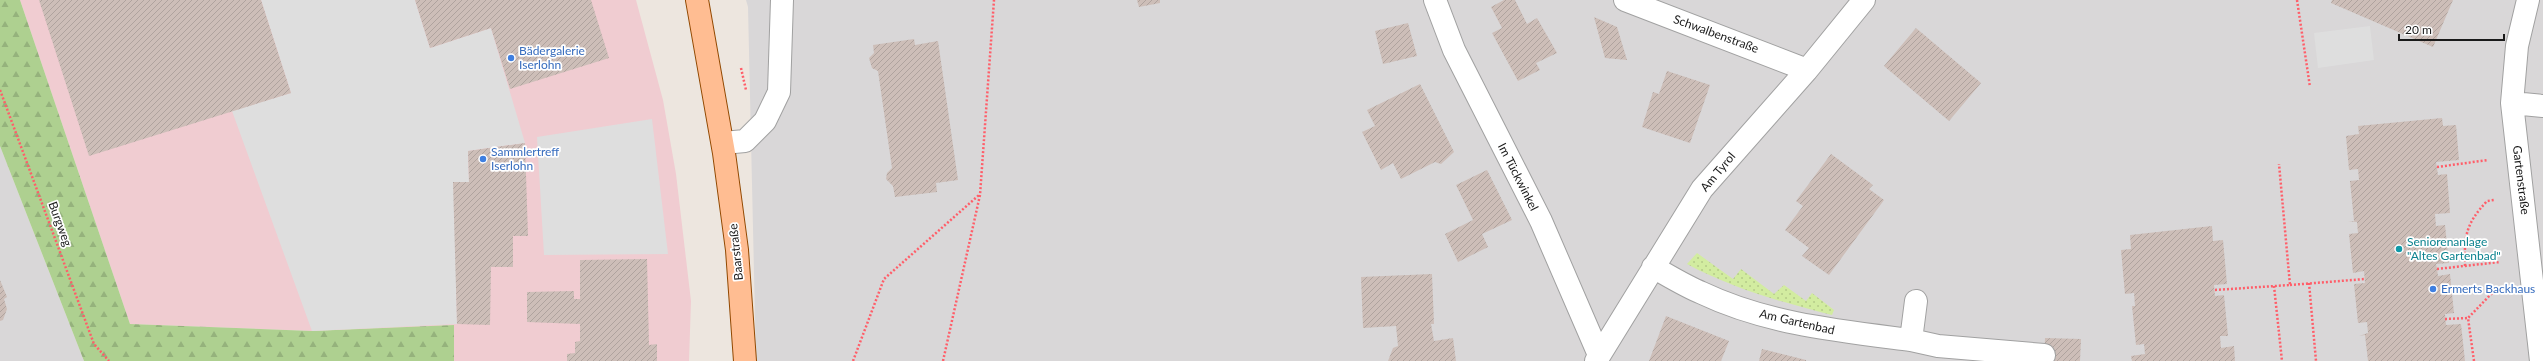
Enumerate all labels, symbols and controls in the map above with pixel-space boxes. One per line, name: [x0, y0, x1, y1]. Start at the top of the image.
street label: Schwalbenstraße: [1671, 11, 1761, 56]
scale bar: [2399, 16, 2504, 42]
text: 20 m: [2405, 22, 2432, 37]
place label: Bädergalerie Iserlohn: [519, 43, 585, 72]
marker: Bädergalerie Iserlohn: [506, 53, 516, 63]
street label: Im Tückwinkel: [1495, 140, 1542, 213]
place label: Sammlertreff Iserlohn: [491, 144, 559, 173]
street label: Gartenstraße: [2510, 145, 2533, 215]
street label: Am Tyrol: [1697, 149, 1738, 194]
marker: Sammlertreff Iserlohn: [478, 154, 488, 164]
street label: Burgweg: [45, 199, 76, 248]
street label: Baarstraße: [725, 223, 746, 281]
place label: Seniorenanlage "Altes Gartenbad": [2407, 234, 2501, 263]
marker: Seniorenanlage "Altes Gartenbad": [2394, 244, 2404, 254]
place label: Ermerts Backhaus: [2441, 281, 2535, 296]
marker: Ermerts Backhaus: [2428, 284, 2438, 294]
street label: Am Gartenbad: [1758, 306, 1836, 337]

